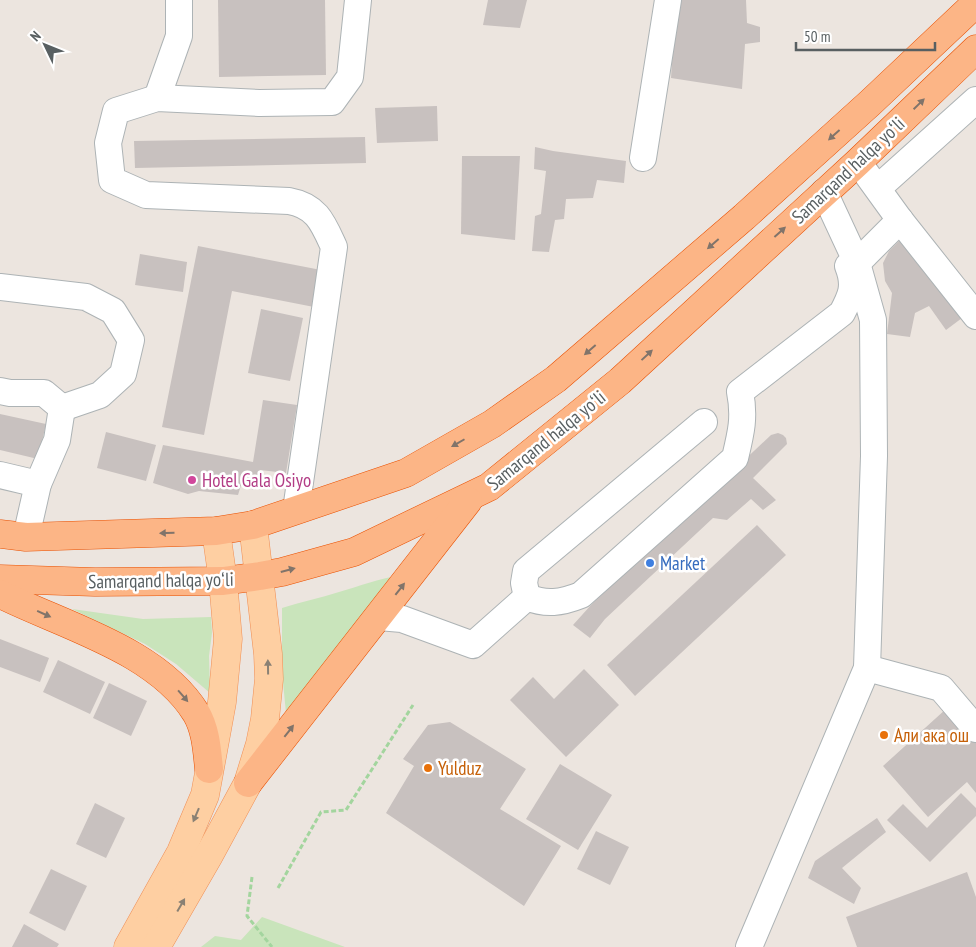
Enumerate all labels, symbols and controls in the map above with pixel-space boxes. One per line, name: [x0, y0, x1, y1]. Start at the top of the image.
north arrow: [20, 20, 70, 70]
scale bar: [796, 20, 935, 52]
text: N: [26, 27, 45, 45]
text: 50 m: [804, 27, 830, 46]
one-way arrow: [912, 98, 924, 110]
street label: Samarqand halqa yoʻli: [787, 112, 909, 228]
one-way arrow: [829, 129, 841, 141]
one-way arrow: [773, 227, 786, 238]
one-way arrow: [708, 238, 720, 250]
one-way arrow: [585, 344, 597, 356]
one-way arrow: [641, 349, 653, 361]
street label: Samarqand halqa yoʻli: [482, 385, 610, 495]
one-way arrow: [451, 439, 464, 448]
place label: Hotel Gala Osiyo: [202, 468, 311, 492]
marker: Hotel Gala Osiyo: [186, 474, 198, 486]
one-way arrow: [159, 529, 175, 537]
place label: Market: [660, 551, 706, 575]
marker: Market: [644, 557, 656, 569]
one-way arrow: [280, 566, 296, 574]
street label: Samarqand halqa yoʻli: [88, 567, 234, 593]
one-way arrow: [394, 583, 405, 596]
one-way arrow: [37, 611, 51, 619]
one-way arrow: [264, 659, 272, 675]
one-way arrow: [177, 690, 188, 703]
place label: Али ака ош: [894, 723, 969, 747]
one-way arrow: [283, 725, 294, 738]
marker: Али ака ош: [878, 729, 890, 741]
place label: Yulduz: [438, 756, 482, 780]
marker: Yulduz: [422, 762, 434, 774]
one-way arrow: [192, 808, 200, 822]
one-way arrow: [176, 898, 185, 911]

